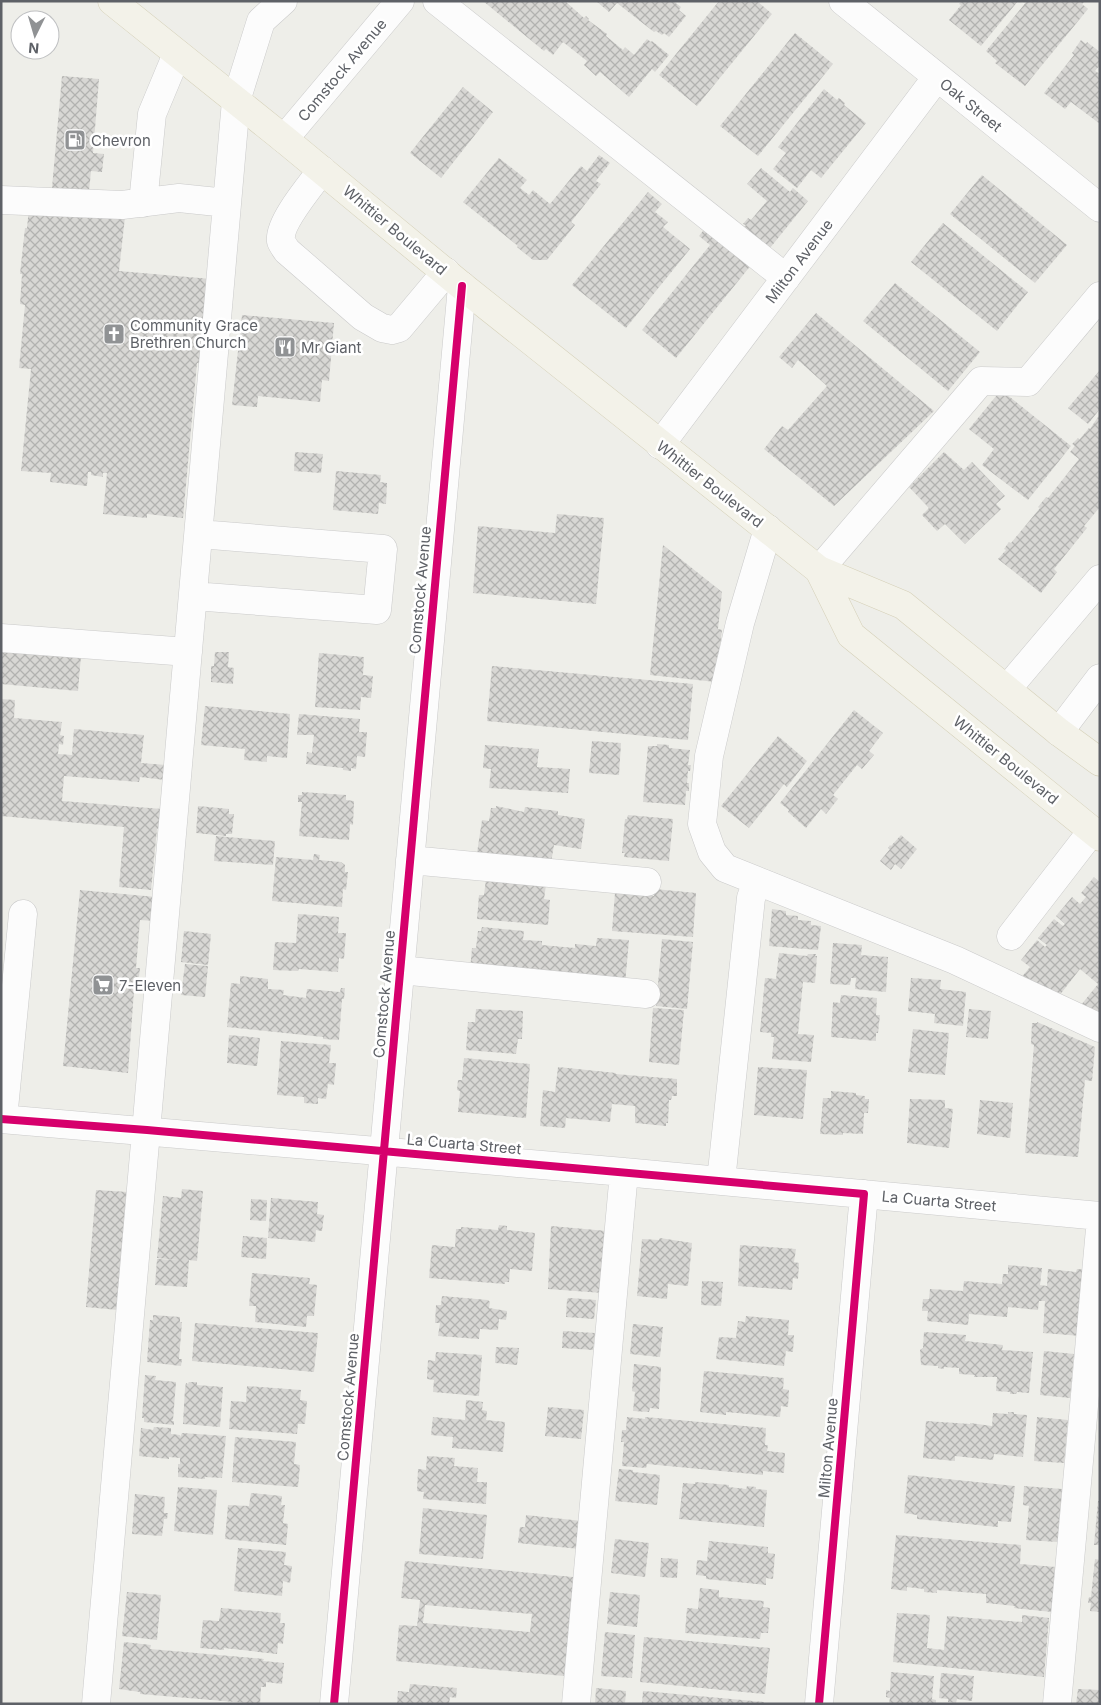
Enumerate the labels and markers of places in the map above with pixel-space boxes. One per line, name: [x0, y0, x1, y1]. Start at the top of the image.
fuel station icon: Chevron: [63, 128, 87, 152]
place label: Chevron: [91, 131, 151, 150]
place label: Community Grace Brethren Church: [130, 316, 258, 352]
church icon: Community Grace Brethren Church: [102, 322, 126, 346]
restaurant icon: Mr Giant: [273, 335, 297, 359]
place label: Mr Giant: [301, 338, 362, 357]
supermarket icon: 7-Eleven: [91, 973, 115, 997]
place label: 7-Eleven: [119, 976, 181, 995]

